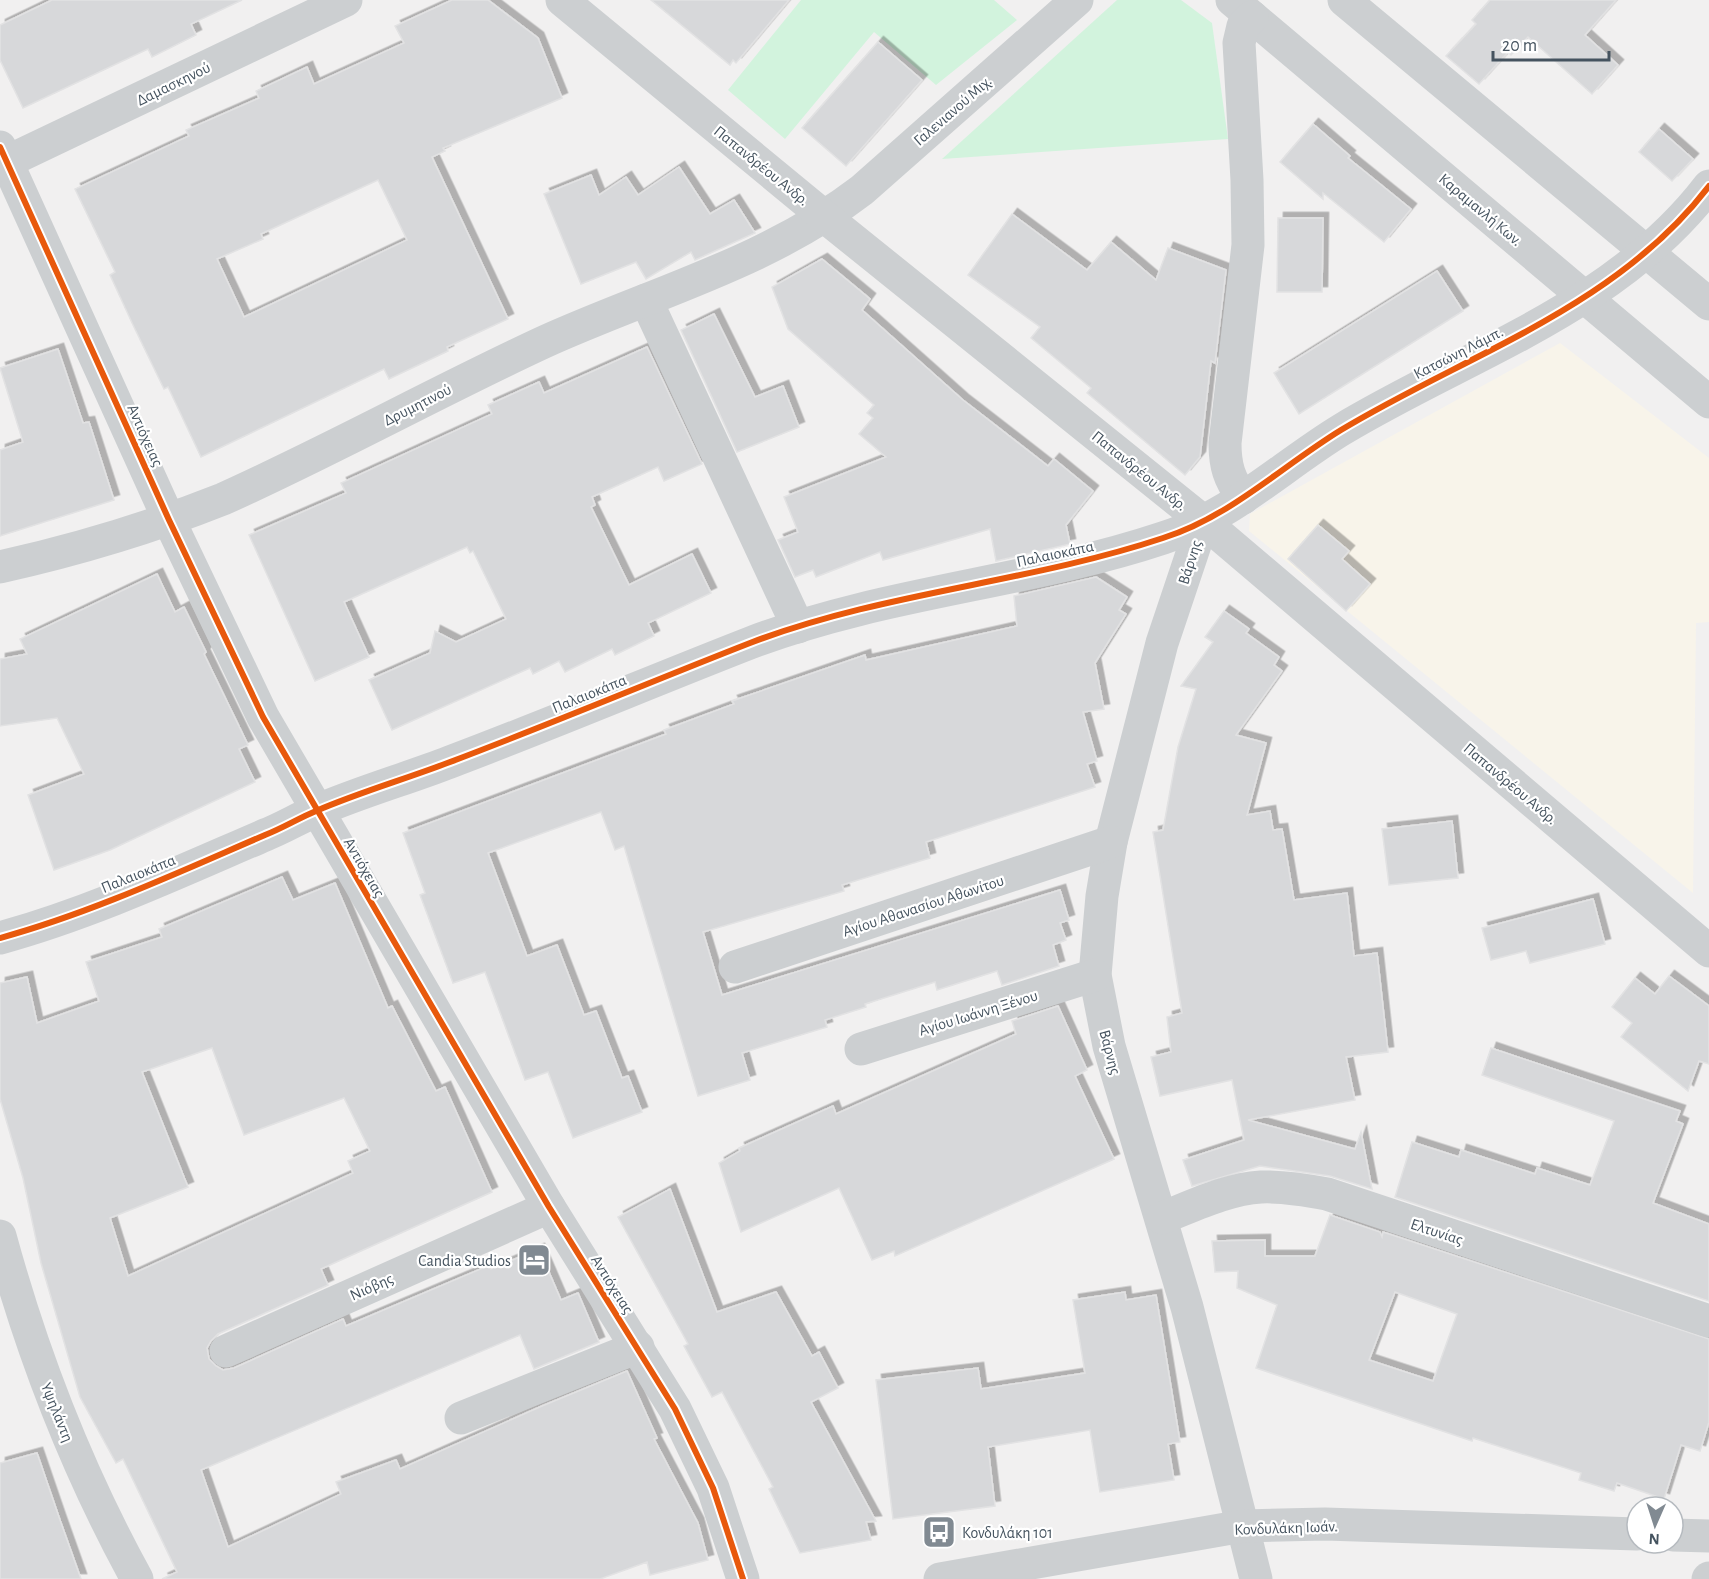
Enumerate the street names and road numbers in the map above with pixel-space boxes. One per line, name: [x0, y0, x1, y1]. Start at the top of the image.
street label: Δαμασκηνού: [134, 59, 213, 109]
street label: Γαλενιανού Μιχ.: [911, 73, 995, 149]
street label: Παπανδρέου Ανδρ.: [711, 123, 812, 209]
street label: Καραμανλή Κων.: [1436, 171, 1525, 249]
street label: Κατσώνη Λάμπ.: [1411, 324, 1506, 382]
street label: Δρυμητινού: [381, 381, 454, 429]
street label: Αντιόχειας: [123, 402, 166, 469]
street label: Παπανδρέου Ανδρ.: [1089, 428, 1190, 514]
street label: Παλαιοκάπα: [1015, 538, 1095, 570]
street label: Βάρνης: [1175, 538, 1206, 587]
street label: Παλαιοκάπα: [550, 672, 629, 716]
street label: Παπανδρέου Ανδρ.: [1460, 740, 1560, 827]
street label: Αντιόχειας: [340, 835, 388, 901]
street label: Παλαιοκάπα: [99, 852, 178, 896]
street label: Αγίου Αθανασίου Αθωνίτου: [841, 872, 1006, 940]
street label: Αγίου Ιωάννη Ξένου: [917, 987, 1040, 1039]
street label: Βάρνης: [1095, 1028, 1124, 1077]
street label: Ελτυνίας: [1408, 1216, 1465, 1249]
street label: Αντιόχειας: [587, 1252, 636, 1317]
street label: Νιόβης: [347, 1270, 396, 1304]
street label: Υψηλάντη: [38, 1380, 76, 1444]
street label: Κονδυλάκη Ιωάν.: [1234, 1518, 1338, 1538]

